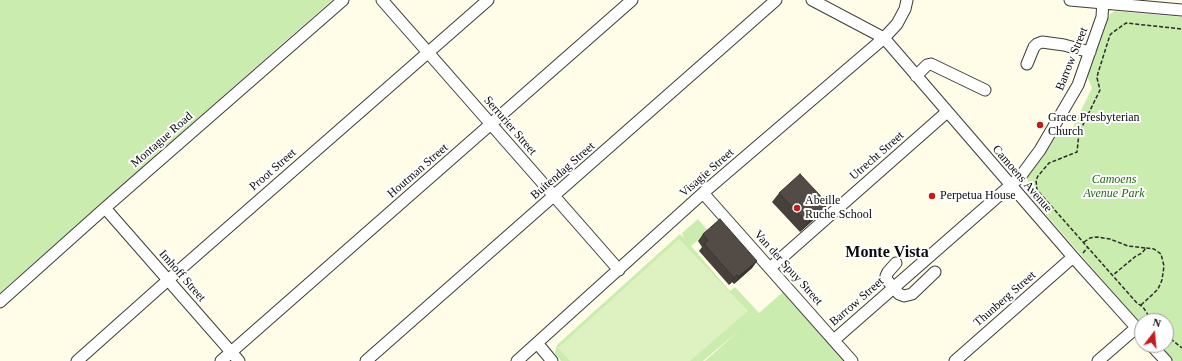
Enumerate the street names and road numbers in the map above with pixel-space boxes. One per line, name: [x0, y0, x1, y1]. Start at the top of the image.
street label: Barrow Street: [1053, 25, 1091, 93]
street label: Serrurier Street: [480, 93, 540, 159]
street label: Montague Road: [128, 109, 196, 171]
street label: Utrecht Street: [847, 129, 907, 183]
street label: Buitendag Street: [528, 139, 598, 203]
street label: Houtman Street: [385, 141, 451, 201]
street label: Camoens Avenue: [989, 143, 1055, 215]
street label: Proot Street: [247, 146, 299, 194]
street label: Visagie Street: [677, 146, 737, 200]
street label: Van der Spuy Street: [751, 228, 825, 308]
street label: Imhoff Street: [156, 247, 208, 305]
street label: Thunberg Street: [971, 268, 1039, 330]
street label: Barrow Street: [827, 275, 887, 329]

